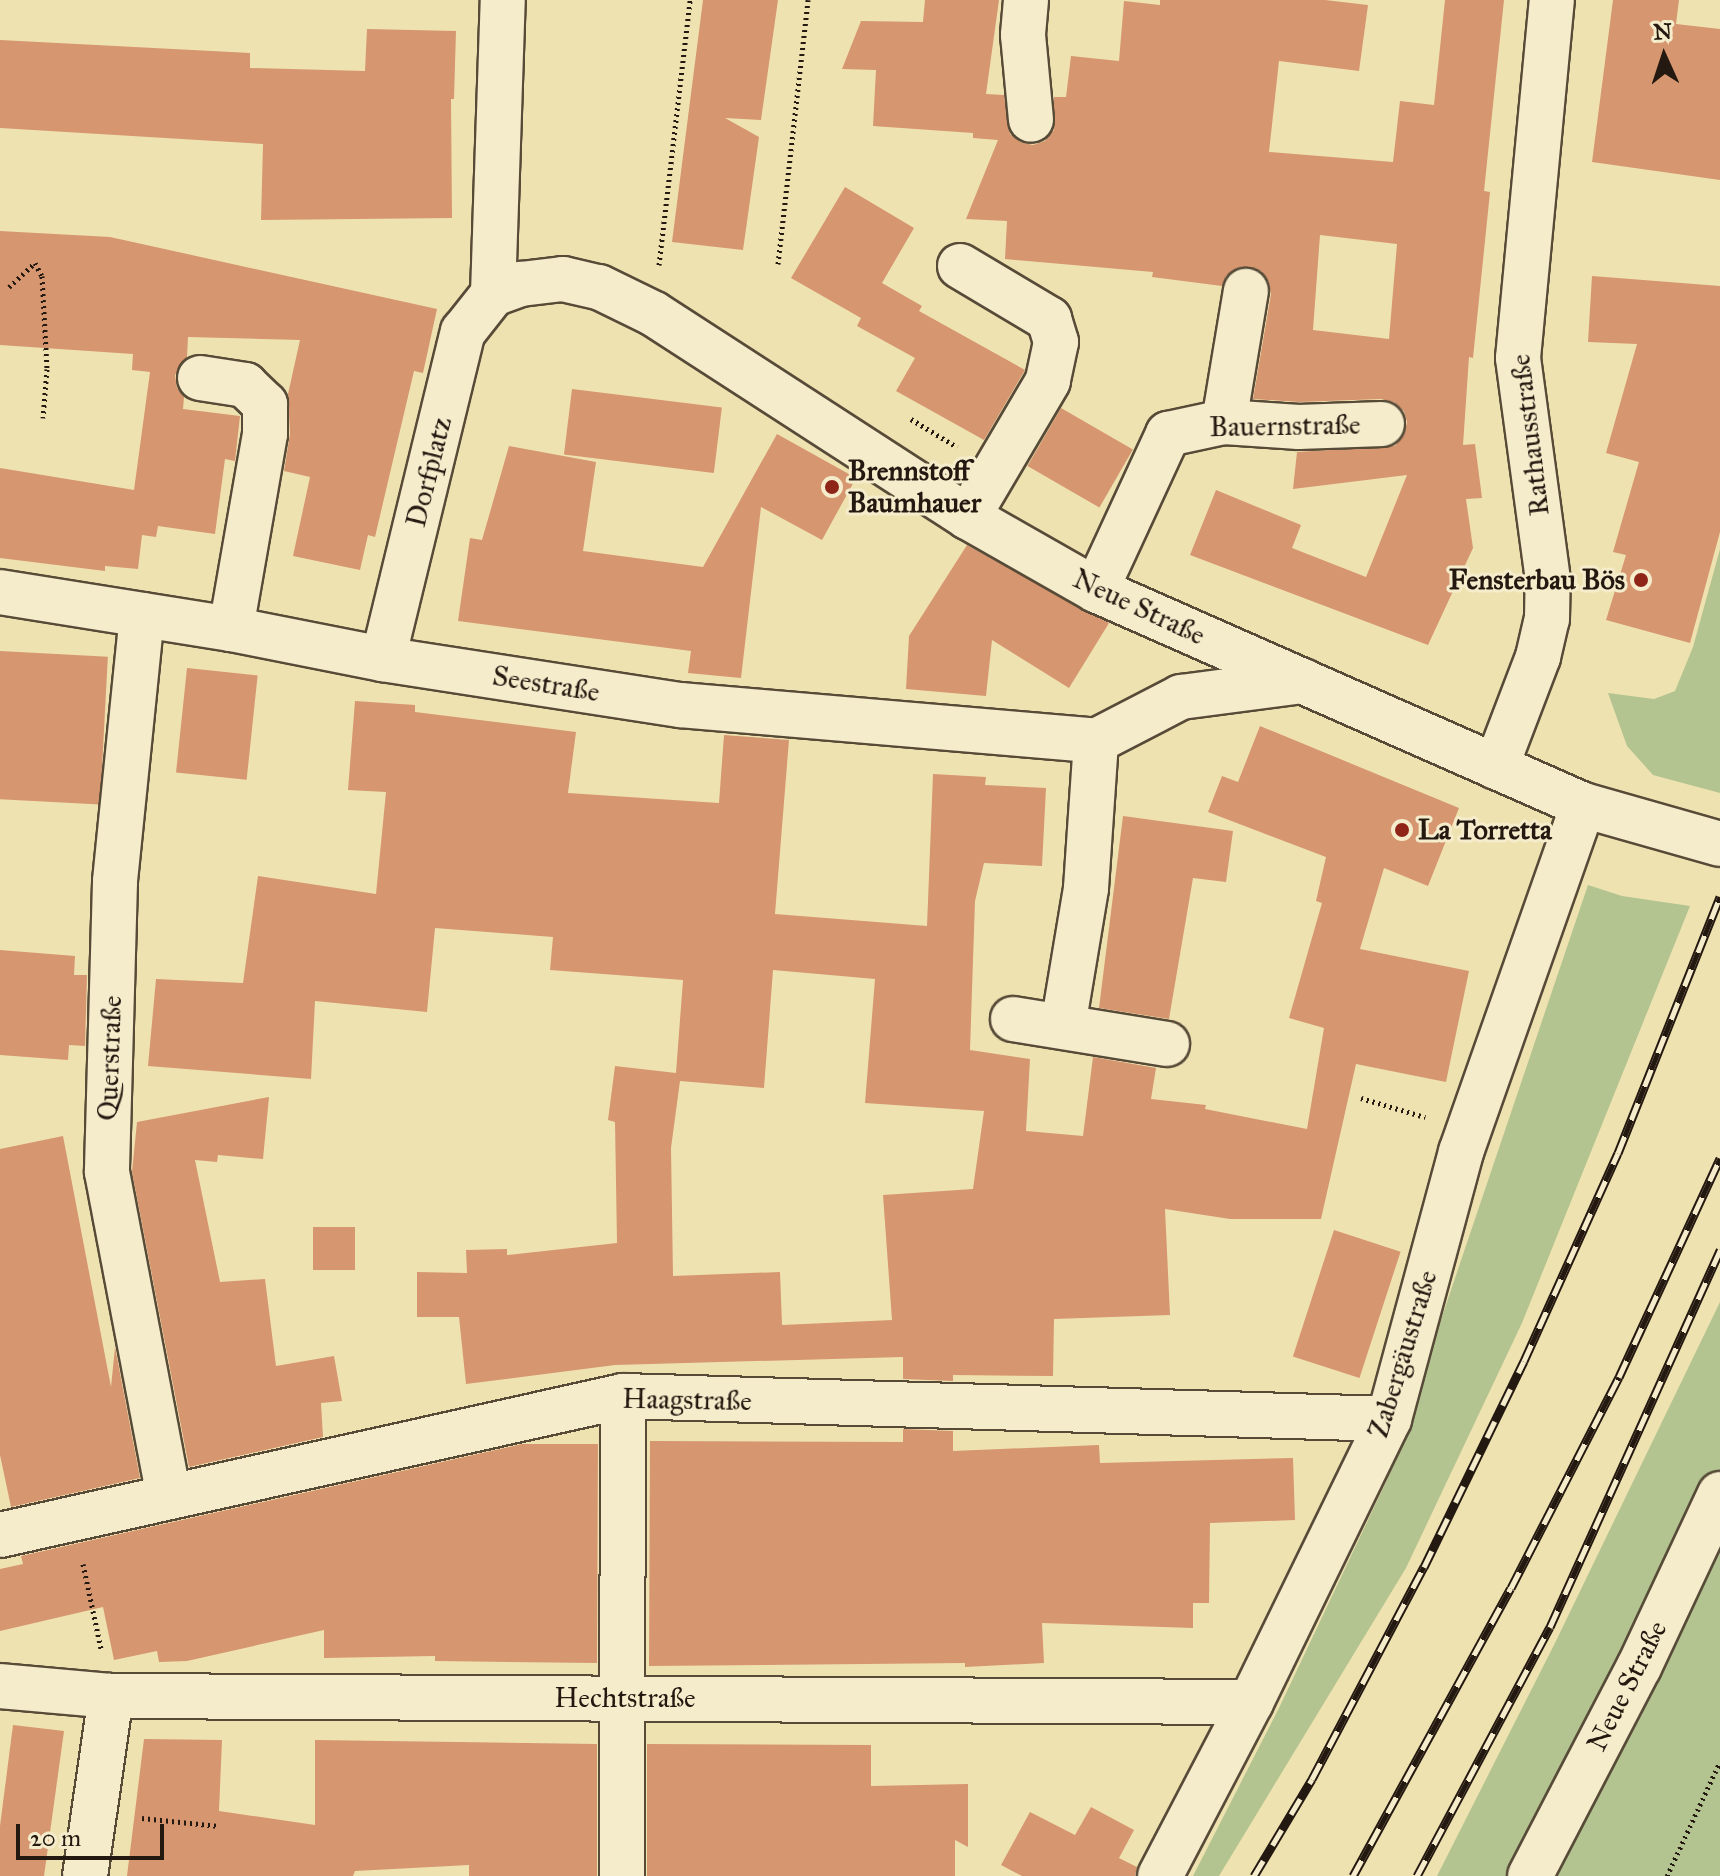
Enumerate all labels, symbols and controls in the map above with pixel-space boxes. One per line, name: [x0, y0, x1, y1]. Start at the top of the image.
north arrow: [1624, 16, 1704, 96]
text: N: [1653, 18, 1673, 46]
street label: Rathausstraße: [1503, 352, 1557, 518]
street label: Bauernstraße: [1209, 408, 1361, 444]
street label: Dorfplatz: [399, 413, 459, 531]
place label: Brennstoff Baumhauer: [848, 454, 981, 520]
marker: Brennstoff Baumhauer: [823, 478, 841, 496]
street label: Neue Straße: [1068, 562, 1210, 652]
place label: Fensterbau Bös: [1449, 563, 1625, 597]
marker: Fensterbau Bös: [1632, 571, 1650, 589]
street label: Seestraße: [490, 659, 602, 709]
place label: La Torretta: [1418, 813, 1552, 847]
marker: La Torretta: [1393, 821, 1411, 839]
street label: Querstraße: [91, 995, 129, 1121]
street label: Zabergäustraße: [1362, 1266, 1444, 1442]
street label: Haagstraße: [622, 1382, 752, 1418]
street label: Neue Straße: [1580, 1615, 1674, 1757]
street label: Hechtstraße: [554, 1681, 696, 1715]
scale bar: [20, 1808, 168, 1858]
text: 20 m: [30, 1823, 81, 1853]

